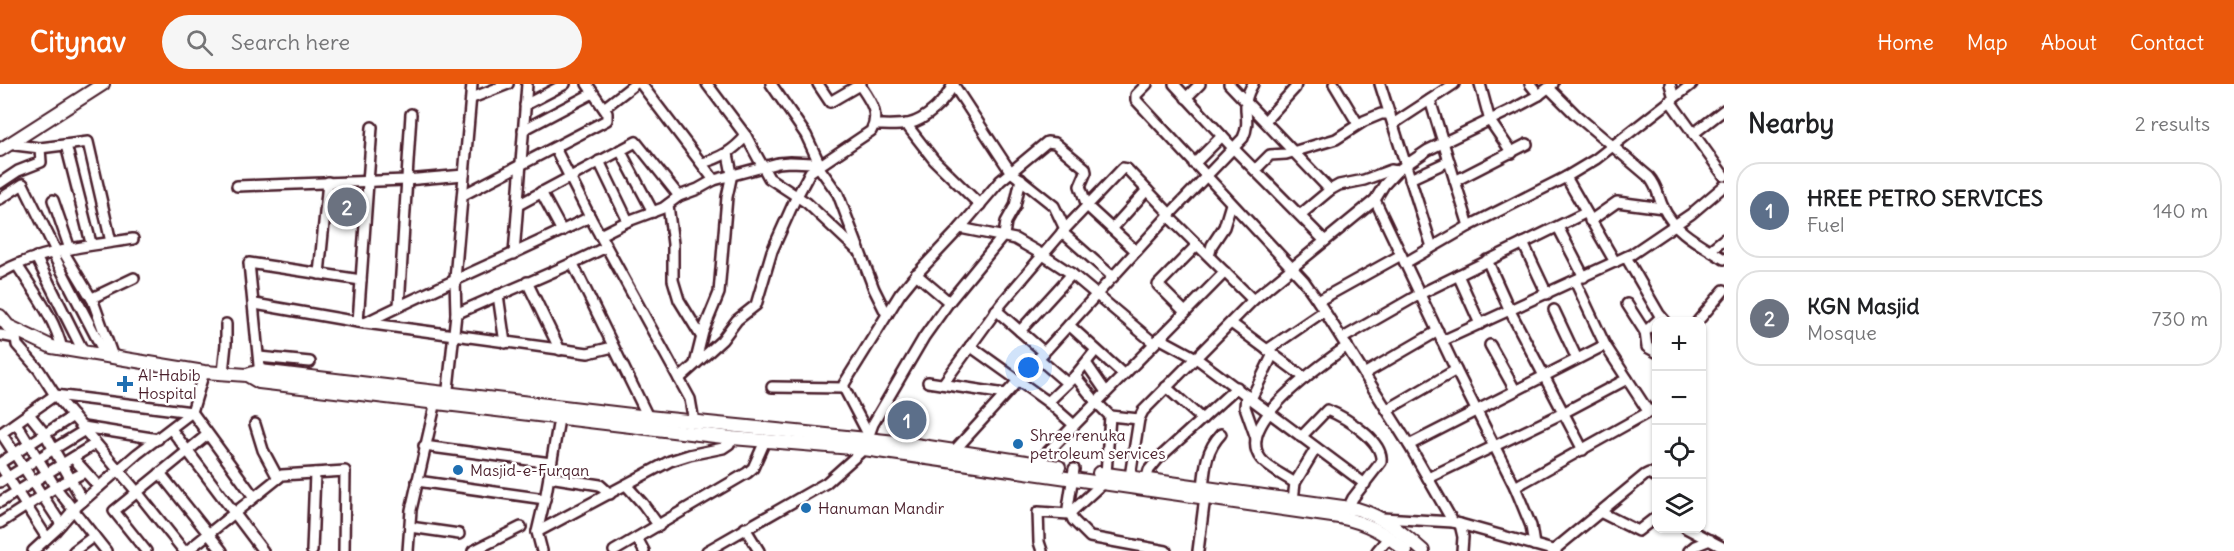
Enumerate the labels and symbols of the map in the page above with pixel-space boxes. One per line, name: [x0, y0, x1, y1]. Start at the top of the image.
pin: 2: [328, 184, 366, 230]
your location: [1014, 353, 1043, 382]
place label: Al-Habib Hospital: [138, 365, 201, 403]
marker: Al-Habib Hospital: [116, 375, 134, 393]
pin: 1: [888, 398, 926, 442]
place label: Shree renuka petroleum services: [1030, 425, 1165, 463]
marker: Shree renuka petroleum services: [1011, 437, 1025, 451]
place label: Masjid-e-Furqan: [470, 460, 589, 480]
marker: Masjid-e-Furqan: [451, 463, 465, 477]
place label: Hanuman Mandir: [818, 498, 945, 518]
marker: Hanuman Mandir: [799, 501, 813, 515]

